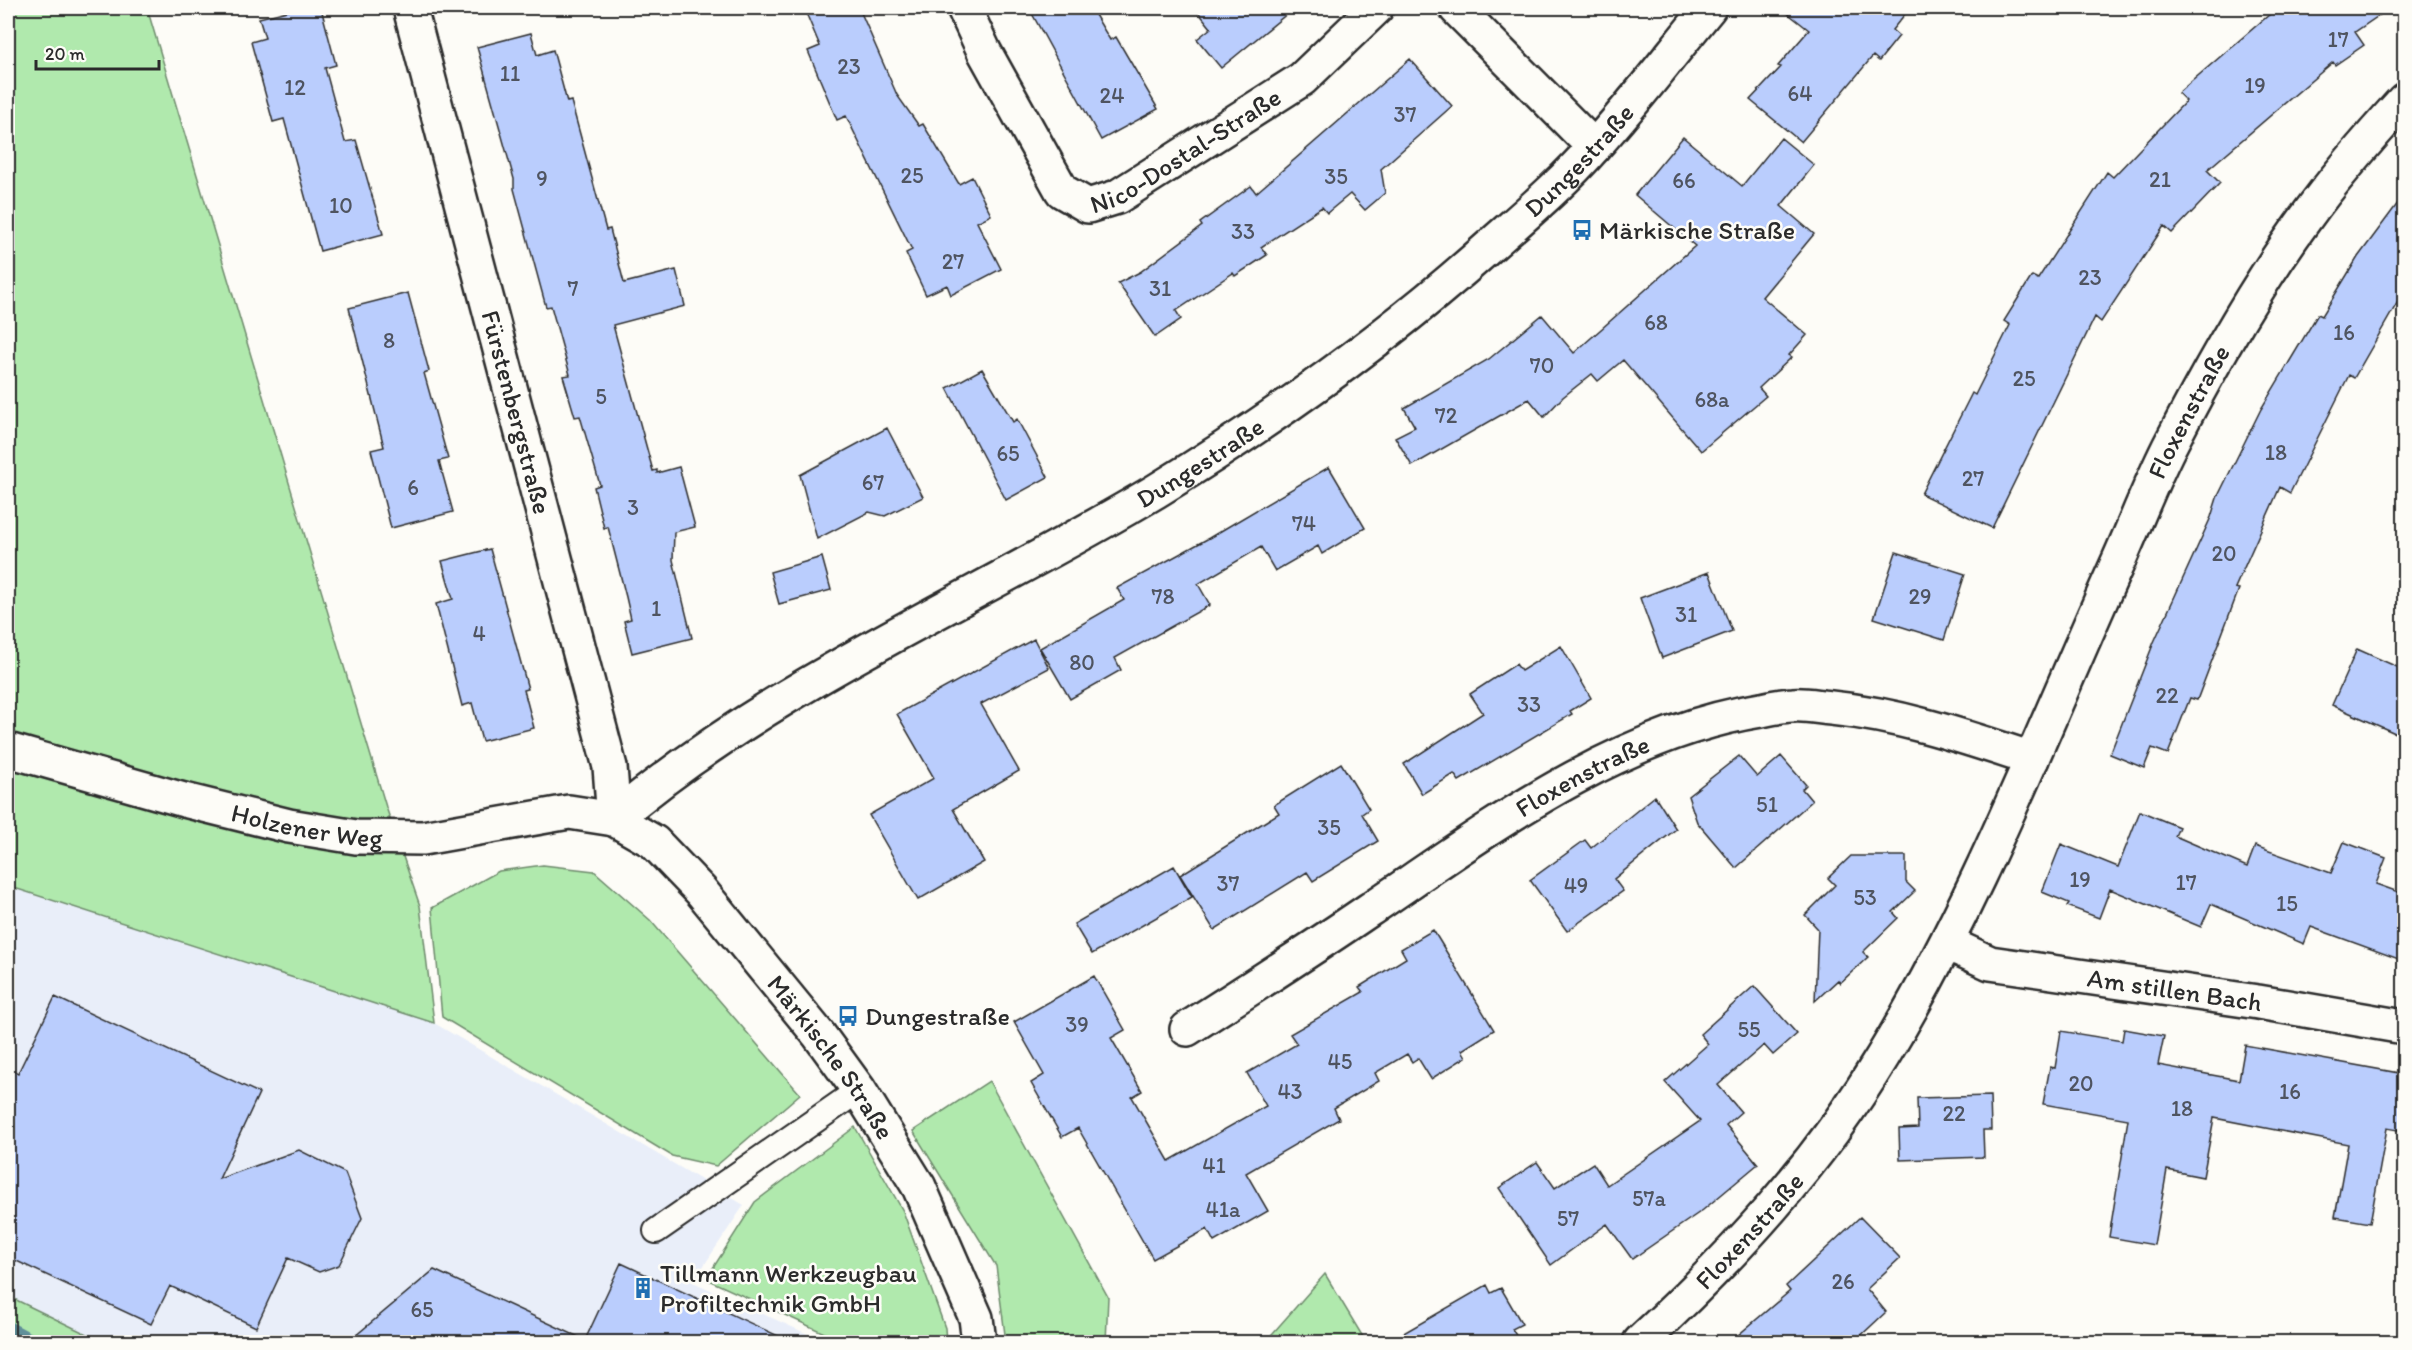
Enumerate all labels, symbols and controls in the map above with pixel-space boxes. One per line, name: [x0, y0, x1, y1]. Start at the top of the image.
house number: 17: [2327, 26, 2349, 53]
scale bar: [36, 33, 159, 71]
text: 20 m: [45, 43, 85, 65]
house number: 23: [837, 53, 861, 80]
house number: 11: [500, 60, 520, 87]
house number: 19: [2244, 72, 2266, 99]
house number: 12: [284, 74, 306, 101]
house number: 64: [1788, 80, 1812, 107]
street label: Nico-Dostal-Straße: [1086, 81, 1287, 220]
house number: 24: [1100, 82, 1124, 109]
street label: Dungestraße: [1518, 97, 1641, 224]
house number: 37: [1394, 101, 1417, 128]
house number: 25: [900, 162, 924, 189]
house number: 35: [1324, 163, 1348, 190]
house number: 9: [536, 165, 548, 192]
house number: 21: [2149, 166, 2171, 193]
house number: 66: [1672, 167, 1696, 194]
house number: 10: [329, 192, 353, 219]
place label: Märkische Straße: [1599, 214, 1795, 246]
house number: 33: [1231, 218, 1255, 245]
bus stop icon: Märkische Straße: [1570, 218, 1594, 242]
house number: 27: [942, 248, 964, 275]
house number: 23: [2078, 264, 2102, 291]
house number: 7: [568, 275, 579, 302]
house number: 31: [1149, 275, 1171, 302]
street label: Fürstenbergstraße: [474, 307, 559, 518]
house number: 68: [1644, 309, 1668, 336]
house number: 16: [2333, 319, 2355, 346]
house number: 8: [383, 327, 395, 354]
street label: Floxenstraße: [2140, 339, 2237, 484]
house number: 70: [1530, 352, 1554, 379]
house number: 25: [2012, 365, 2036, 392]
house number: 5: [595, 383, 607, 410]
house number: 68a: [1694, 386, 1730, 413]
house number: 72: [1435, 402, 1458, 429]
street label: Dungestraße: [1131, 410, 1270, 515]
house number: 18: [2265, 439, 2287, 466]
house number: 65: [996, 440, 1020, 467]
house number: 27: [1962, 465, 1984, 492]
house number: 67: [862, 469, 884, 496]
house number: 6: [407, 474, 419, 501]
house number: 3: [627, 494, 639, 521]
house number: 74: [1292, 510, 1316, 537]
house number: 20: [2211, 540, 2237, 567]
house number: 78: [1152, 583, 1174, 610]
house number: 29: [1908, 583, 1932, 610]
house number: 1: [651, 595, 661, 622]
house number: 31: [1675, 601, 1697, 628]
house number: 4: [472, 620, 486, 647]
house number: 80: [1069, 649, 1095, 676]
house number: 22: [2155, 682, 2179, 709]
house number: 33: [1517, 691, 1541, 718]
street label: Floxenstraße: [1510, 728, 1654, 824]
house number: 51: [1756, 791, 1778, 818]
street label: Holzener Weg: [228, 796, 384, 853]
house number: 35: [1317, 814, 1341, 841]
house number: 19: [2069, 866, 2091, 893]
house number: 17: [2175, 869, 2197, 896]
house number: 37: [1217, 870, 1240, 897]
house number: 49: [1564, 872, 1588, 899]
house number: 53: [1853, 884, 1877, 911]
house number: 15: [2276, 890, 2298, 917]
street label: Am stillen Bach: [2085, 961, 2264, 1018]
street label: Märkische Straße: [760, 968, 902, 1145]
place label: Dungestraße: [865, 1000, 1010, 1032]
bus stop icon: Dungestraße: [836, 1004, 860, 1028]
house number: 39: [1065, 1011, 1089, 1038]
house number: 55: [1737, 1016, 1761, 1043]
house number: 45: [1328, 1048, 1352, 1075]
house number: 20: [2068, 1070, 2094, 1097]
house number: 43: [1277, 1078, 1303, 1105]
house number: 16: [2279, 1078, 2301, 1105]
house number: 18: [2171, 1095, 2193, 1122]
house number: 22: [1942, 1100, 1966, 1127]
house number: 41: [1202, 1152, 1226, 1179]
street label: Floxenstraße: [1688, 1166, 1811, 1296]
house number: 57a: [1632, 1185, 1666, 1212]
house number: 41a: [1206, 1196, 1241, 1223]
house number: 57: [1557, 1205, 1579, 1232]
place label: Tillmann Werkzeugbau Profiltechnik GmbH: [660, 1257, 917, 1319]
house number: 26: [1831, 1268, 1855, 1295]
building icon: Tillmann Werkzeugbau Profiltechnik GmbH: [631, 1276, 655, 1300]
house number: 65: [410, 1296, 434, 1323]

